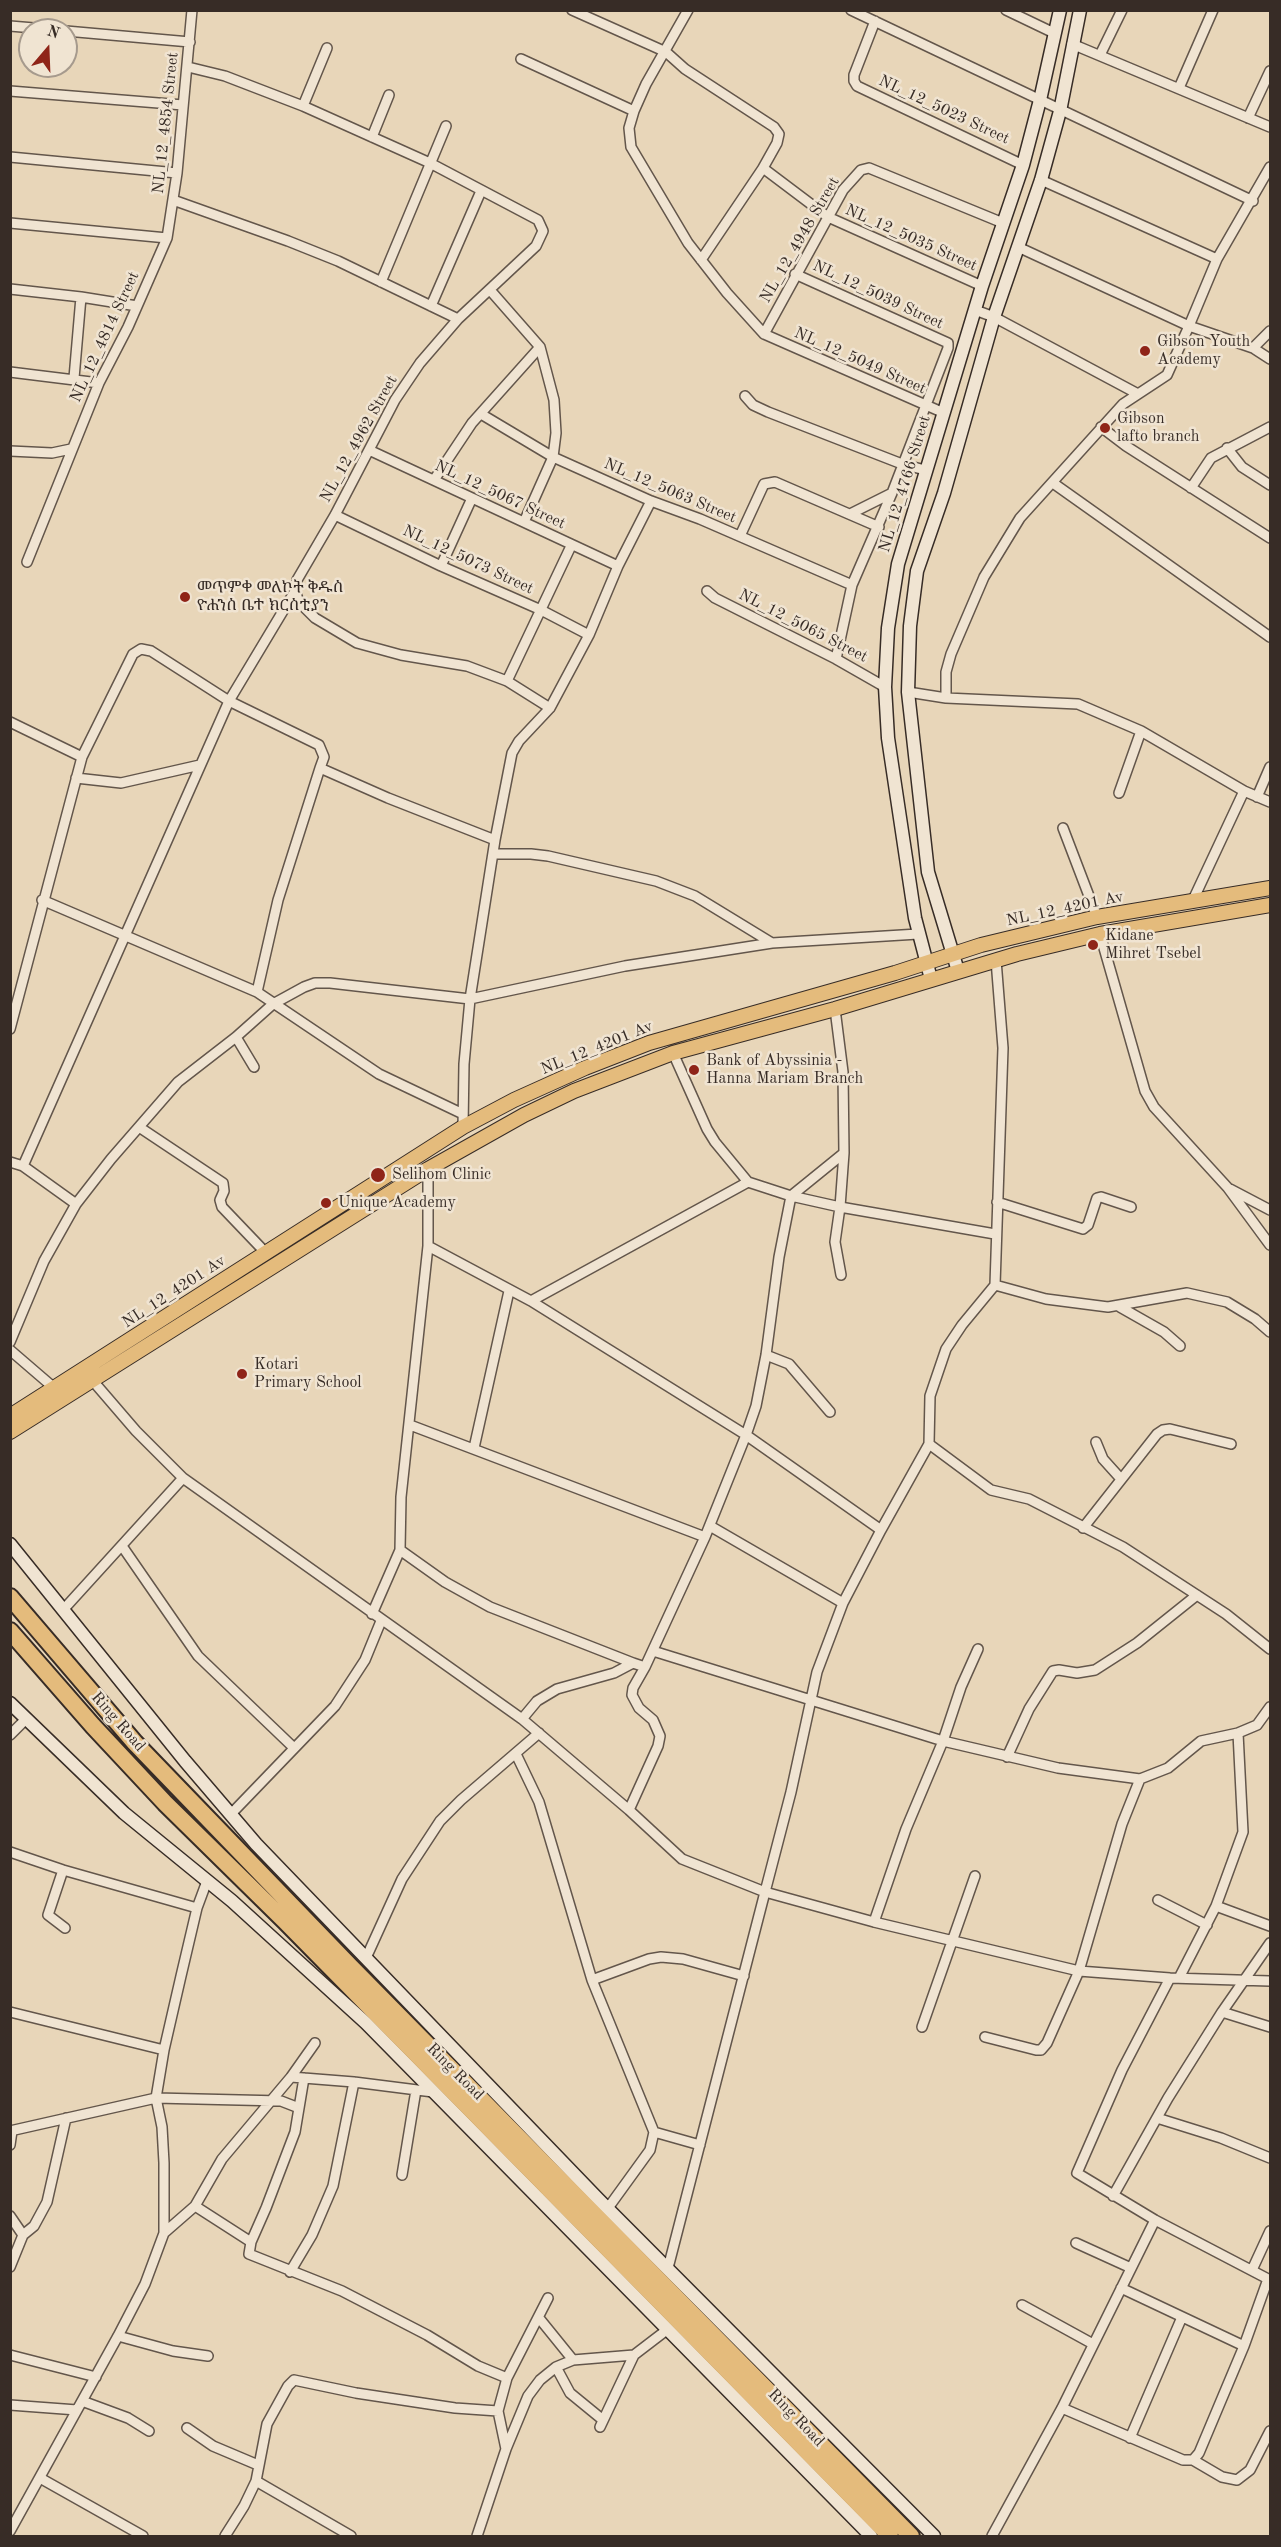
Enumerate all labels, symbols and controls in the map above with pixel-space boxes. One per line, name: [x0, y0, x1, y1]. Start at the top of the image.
north arrow: [18, 18, 78, 78]
text: N: [45, 23, 62, 42]
street label: NL_12_4854 Street: [149, 51, 183, 195]
street label: NL_12_5023 Street: [875, 71, 1013, 149]
street label: NL_12_4948 Street: [756, 174, 844, 306]
street label: NL_12_5035 Street: [842, 200, 980, 276]
street label: NL_12_5039 Street: [809, 256, 947, 334]
street label: NL_12_4814 Street: [66, 268, 144, 406]
street label: NL_12_5049 Street: [791, 323, 929, 399]
place label: Gibson Youth Academy: [1157, 332, 1250, 370]
marker: Gibson Youth Academy: [1138, 344, 1152, 358]
street label: NL_12_4962 Street: [316, 372, 402, 506]
place label: Gibson lafto branch: [1117, 409, 1199, 447]
street label: NL_12_4766 Street: [875, 413, 935, 555]
marker: Gibson lafto branch: [1098, 421, 1112, 435]
street label: NL_12_5063 Street: [601, 454, 739, 528]
street label: NL_12_5067 Street: [431, 456, 569, 534]
street label: NL_12_5073 Street: [399, 521, 537, 599]
place label: መጥምቀ መለኮት ቅዱስ ዮሐንስ ቤተ ክርስቲያን: [197, 578, 343, 616]
street label: NL_12_5065 Street: [735, 585, 871, 667]
marker: መጥምቀ መለኮት ቅዱስ ዮሐንስ ቤተ ክርስቲያን: [178, 590, 192, 604]
street label: NL_12_4201 Av: [1005, 887, 1125, 931]
place label: Kidane Mihret Tsebel: [1105, 926, 1201, 964]
marker: Kidane Mihret Tsebel: [1086, 938, 1100, 952]
street label: NL_12_4201 Av: [538, 1017, 656, 1079]
place label: Bank of Abyssinia - Hanna Mariam Branch: [706, 1051, 863, 1089]
marker: Bank of Abyssinia - Hanna Mariam Branch: [687, 1063, 701, 1077]
place label: Selihom Clinic: [392, 1165, 491, 1185]
marker: Selihom Clinic: [369, 1166, 387, 1184]
place label: Unique Academy: [338, 1193, 456, 1213]
marker: Unique Academy: [319, 1196, 333, 1210]
street label: NL_12_4201 Av: [119, 1251, 229, 1333]
place label: Kotari Primary School: [254, 1355, 362, 1393]
marker: Kotari Primary School: [235, 1367, 249, 1381]
street label: Ring Road: [87, 1688, 149, 1756]
street label: Ring Road: [422, 2039, 488, 2105]
street label: Ring Road: [764, 2385, 828, 2451]

